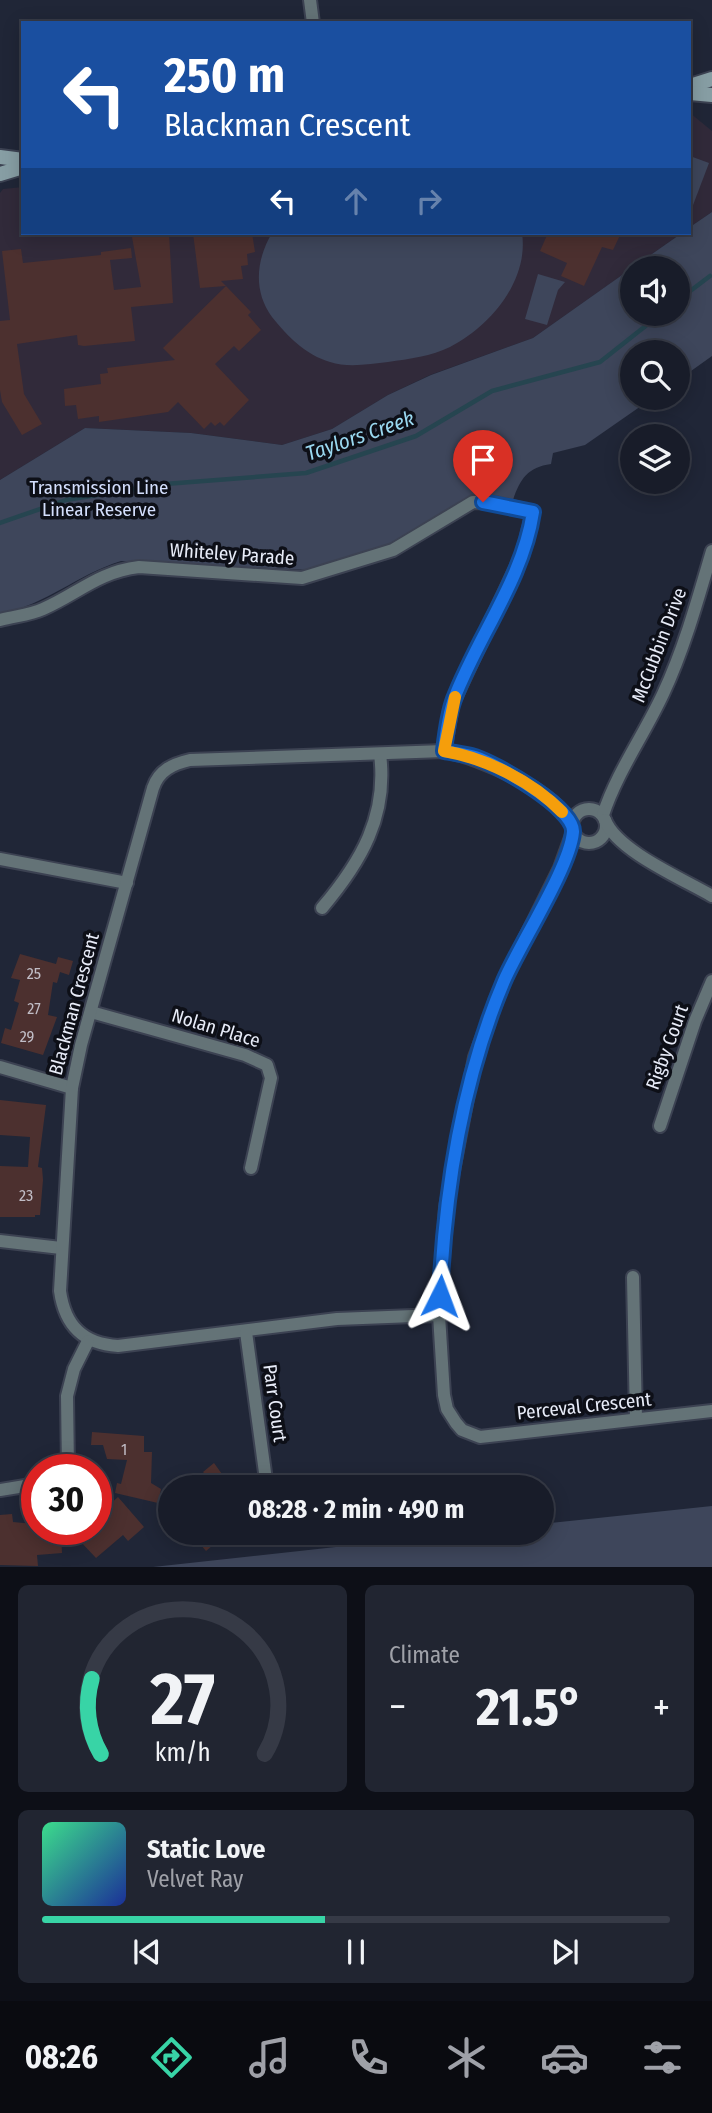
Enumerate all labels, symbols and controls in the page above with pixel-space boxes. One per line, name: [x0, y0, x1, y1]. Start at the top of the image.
text: 250 m: [164, 46, 285, 105]
icon: left: [49, 49, 140, 140]
text: Blackman Crescent: [164, 106, 411, 144]
icon: left: [264, 182, 302, 220]
icon: ahead: [337, 182, 375, 220]
icon: right: [410, 182, 448, 220]
map controls: [620, 256, 690, 494]
button: sound: [620, 256, 690, 326]
button: search: [620, 340, 690, 410]
water label: Taylors Creek: [302, 405, 418, 467]
button: layers: [620, 424, 690, 494]
pin: [453, 430, 513, 502]
icon: arrive: [464, 441, 502, 479]
park label: Transmission Line Linear Reserve: [29, 476, 169, 521]
street label: Whiteley Parade: [169, 538, 295, 570]
street label: McCubbin Drive: [627, 585, 691, 705]
street label: Blackman Crescent: [44, 930, 104, 1078]
house number: 25: [27, 964, 41, 983]
house number: 27: [27, 999, 41, 1018]
street label: Rigby Court: [641, 1000, 693, 1093]
street label: Nolan Place: [169, 1004, 263, 1052]
house number: 29: [20, 1027, 35, 1046]
house number: 23: [19, 1186, 33, 1205]
position arrow: [403, 1259, 477, 1333]
street label: Parr Court: [258, 1363, 292, 1444]
street label: Perceval Crescent: [516, 1387, 653, 1424]
house number: 1: [121, 1440, 127, 1459]
speed limit sign: 30: [21, 1454, 112, 1545]
text: 08:28 · 2 min · 490 m: [248, 1494, 464, 1525]
text: Climate: [389, 1641, 460, 1669]
text: 27: [149, 1657, 215, 1744]
text: 21.5°: [476, 1676, 583, 1739]
text: −: [389, 1684, 406, 1730]
text: +: [653, 1684, 670, 1730]
text: km/h: [155, 1738, 210, 1768]
text: Static Love: [147, 1834, 265, 1865]
text: Velvet Ray: [147, 1865, 243, 1893]
icon: previous: [128, 1933, 166, 1971]
icon: pause: [337, 1933, 375, 1971]
icon: next: [546, 1933, 584, 1971]
icon: directions: [147, 2033, 196, 2082]
icon: music: [245, 2033, 294, 2082]
icon: phone: [344, 2033, 393, 2082]
icon: climate: [442, 2033, 491, 2082]
icon: car: [540, 2033, 589, 2082]
icon: filters: [638, 2033, 687, 2082]
text: 08:26: [25, 2038, 98, 2076]

